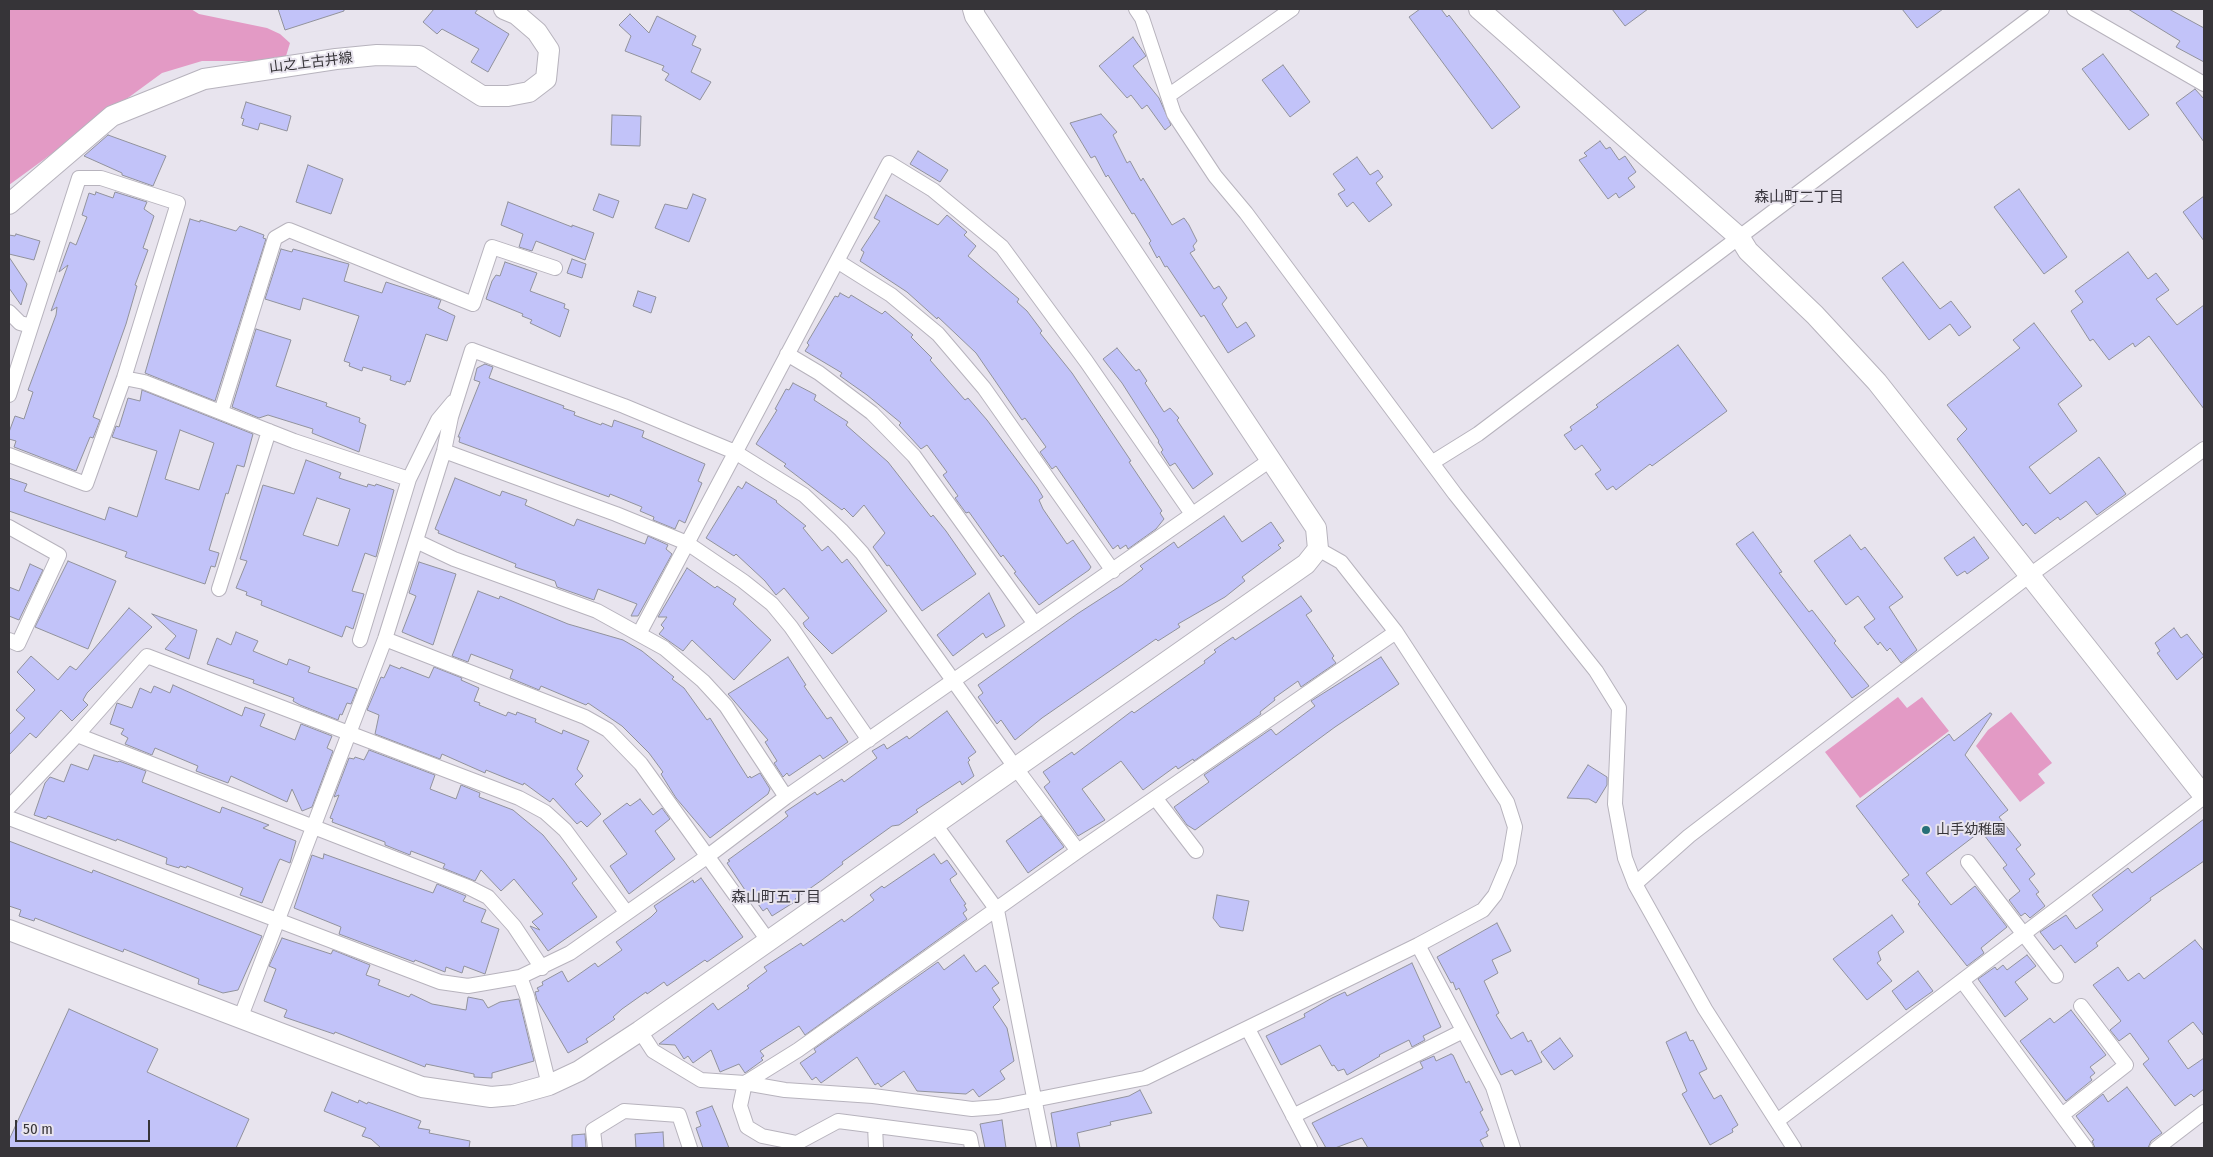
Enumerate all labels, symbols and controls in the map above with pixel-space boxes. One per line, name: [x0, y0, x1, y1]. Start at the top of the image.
street label: 山之上古井線: [268, 50, 354, 76]
district label: 森山町二丁目: [1754, 189, 1844, 207]
place label: 山手幼稚園: [1936, 822, 2006, 838]
marker: 山手幼稚園: [1920, 824, 1932, 836]
district label: 森山町五丁目: [731, 889, 821, 907]
scale bar: [18, 1110, 152, 1142]
text: 50 m: [23, 1120, 53, 1138]

